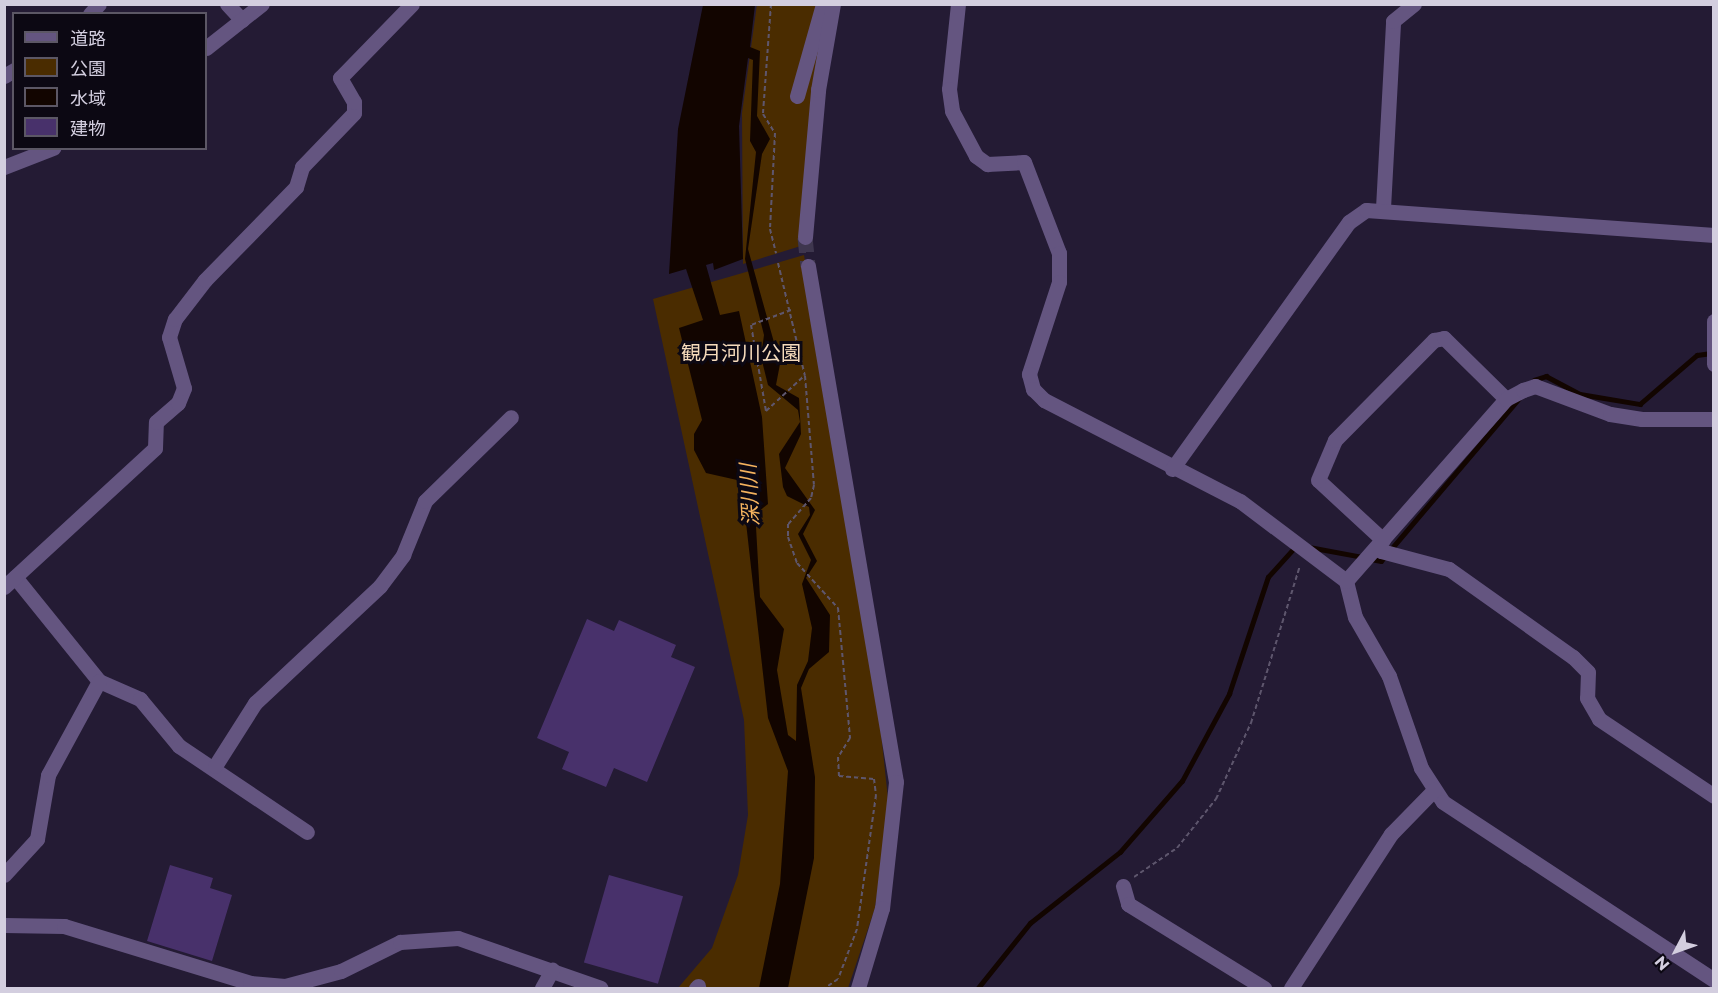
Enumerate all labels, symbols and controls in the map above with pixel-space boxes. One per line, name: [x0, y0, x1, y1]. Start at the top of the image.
legend: [12, 12, 207, 150]
text: 道路: [70, 28, 106, 50]
text: 公園: [70, 58, 106, 80]
text: 水域: [70, 88, 106, 110]
text: 建物: [70, 118, 106, 140]
park label: 観月河川公園: [681, 341, 801, 365]
water label: 深川川: [736, 463, 764, 527]
north arrow: [1646, 921, 1706, 981]
text: N: [1651, 952, 1673, 974]

